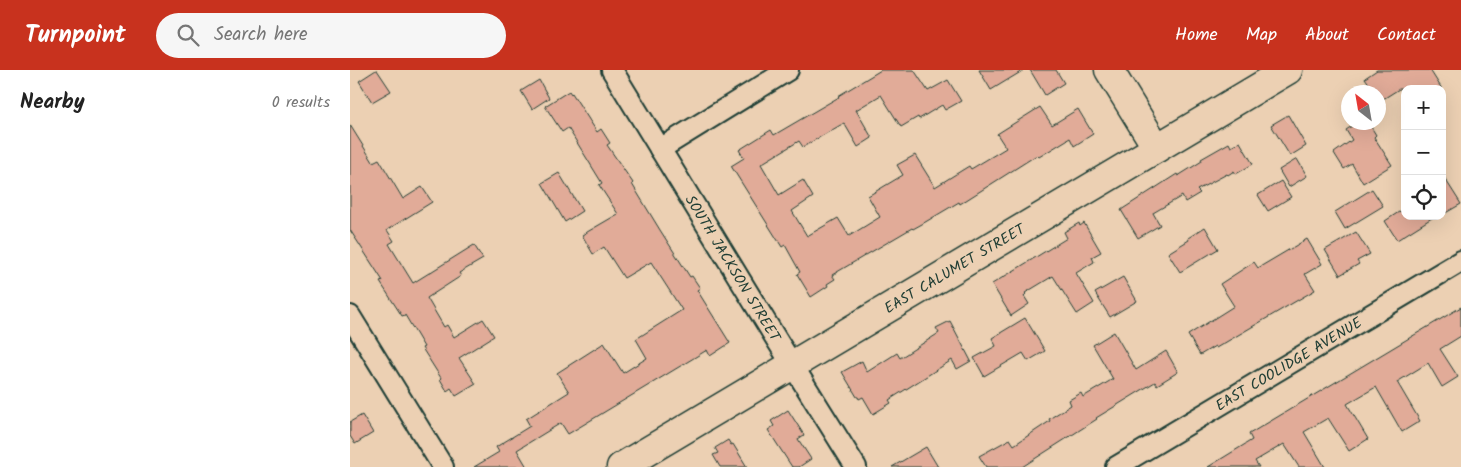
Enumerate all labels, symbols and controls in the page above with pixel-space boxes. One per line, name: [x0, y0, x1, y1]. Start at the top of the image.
search box: [156, 13, 506, 58]
text: Turnpoint: [25, 16, 126, 55]
text: Search here: [214, 20, 308, 50]
icon: search: [174, 21, 202, 49]
text: Home: [1175, 21, 1218, 50]
text: Map: [1246, 21, 1277, 50]
text: About: [1305, 21, 1349, 50]
text: Contact: [1377, 21, 1436, 50]
north arrow: [1341, 85, 1386, 130]
map controls: [1401, 85, 1446, 220]
button: +: [1401, 85, 1446, 130]
text: Nearby: [20, 86, 85, 119]
text: 0 results: [272, 90, 330, 115]
button: −: [1401, 130, 1446, 175]
button: locate: [1401, 175, 1446, 220]
street label: SOUTH JACKSON STREET: [678, 191, 787, 348]
street label: EAST CALUMET STREET: [880, 217, 1032, 321]
street label: EAST COOLIDGE AVENUE: [1211, 311, 1368, 418]

